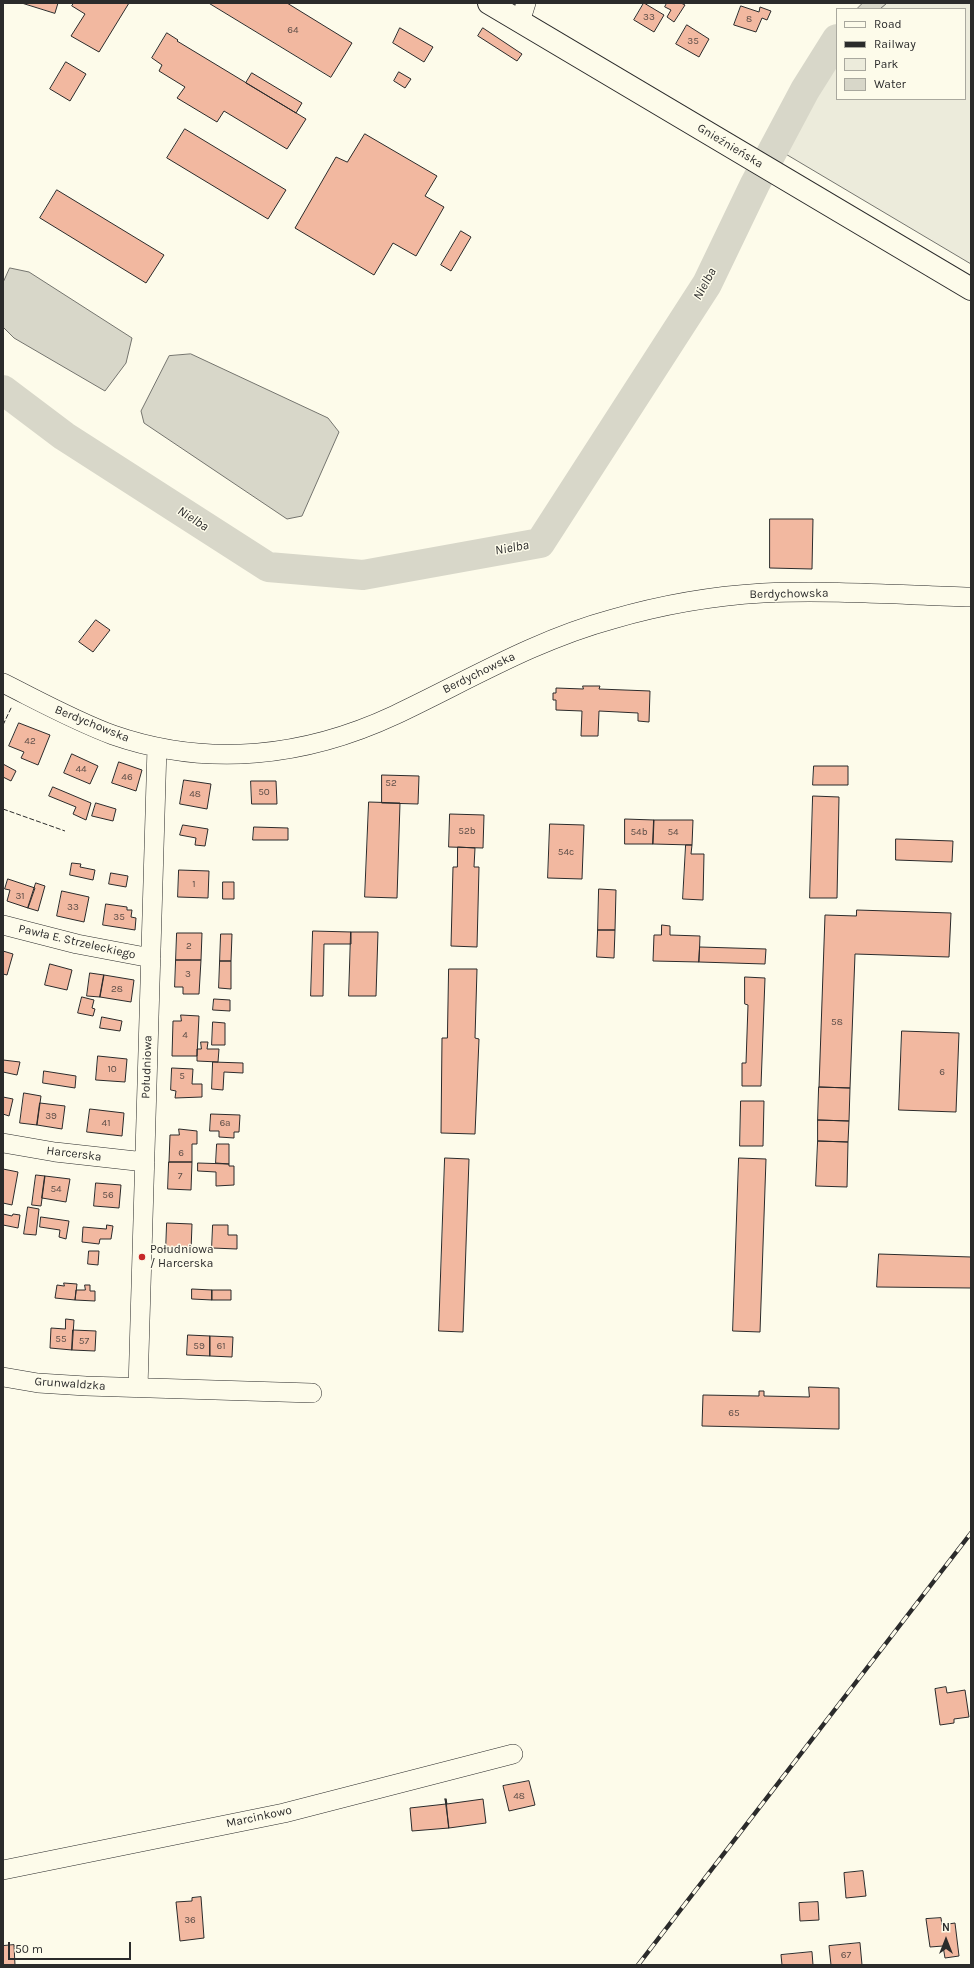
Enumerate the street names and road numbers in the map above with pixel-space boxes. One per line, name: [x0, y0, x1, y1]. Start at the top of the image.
street label: Gnieźnieńska: [694, 121, 766, 171]
street label: Berdychowska: [749, 586, 829, 602]
street label: Berdychowska: [440, 649, 518, 697]
street label: Berdychowska: [53, 703, 131, 745]
street label: Pawła E. Strzeleckiego: [17, 921, 137, 963]
street label: Południowa: [139, 1035, 155, 1099]
street label: Harcerska: [46, 1143, 102, 1165]
street label: Grunwaldzka: [34, 1374, 106, 1394]
street label: Marcinkowo: [225, 1803, 293, 1831]

